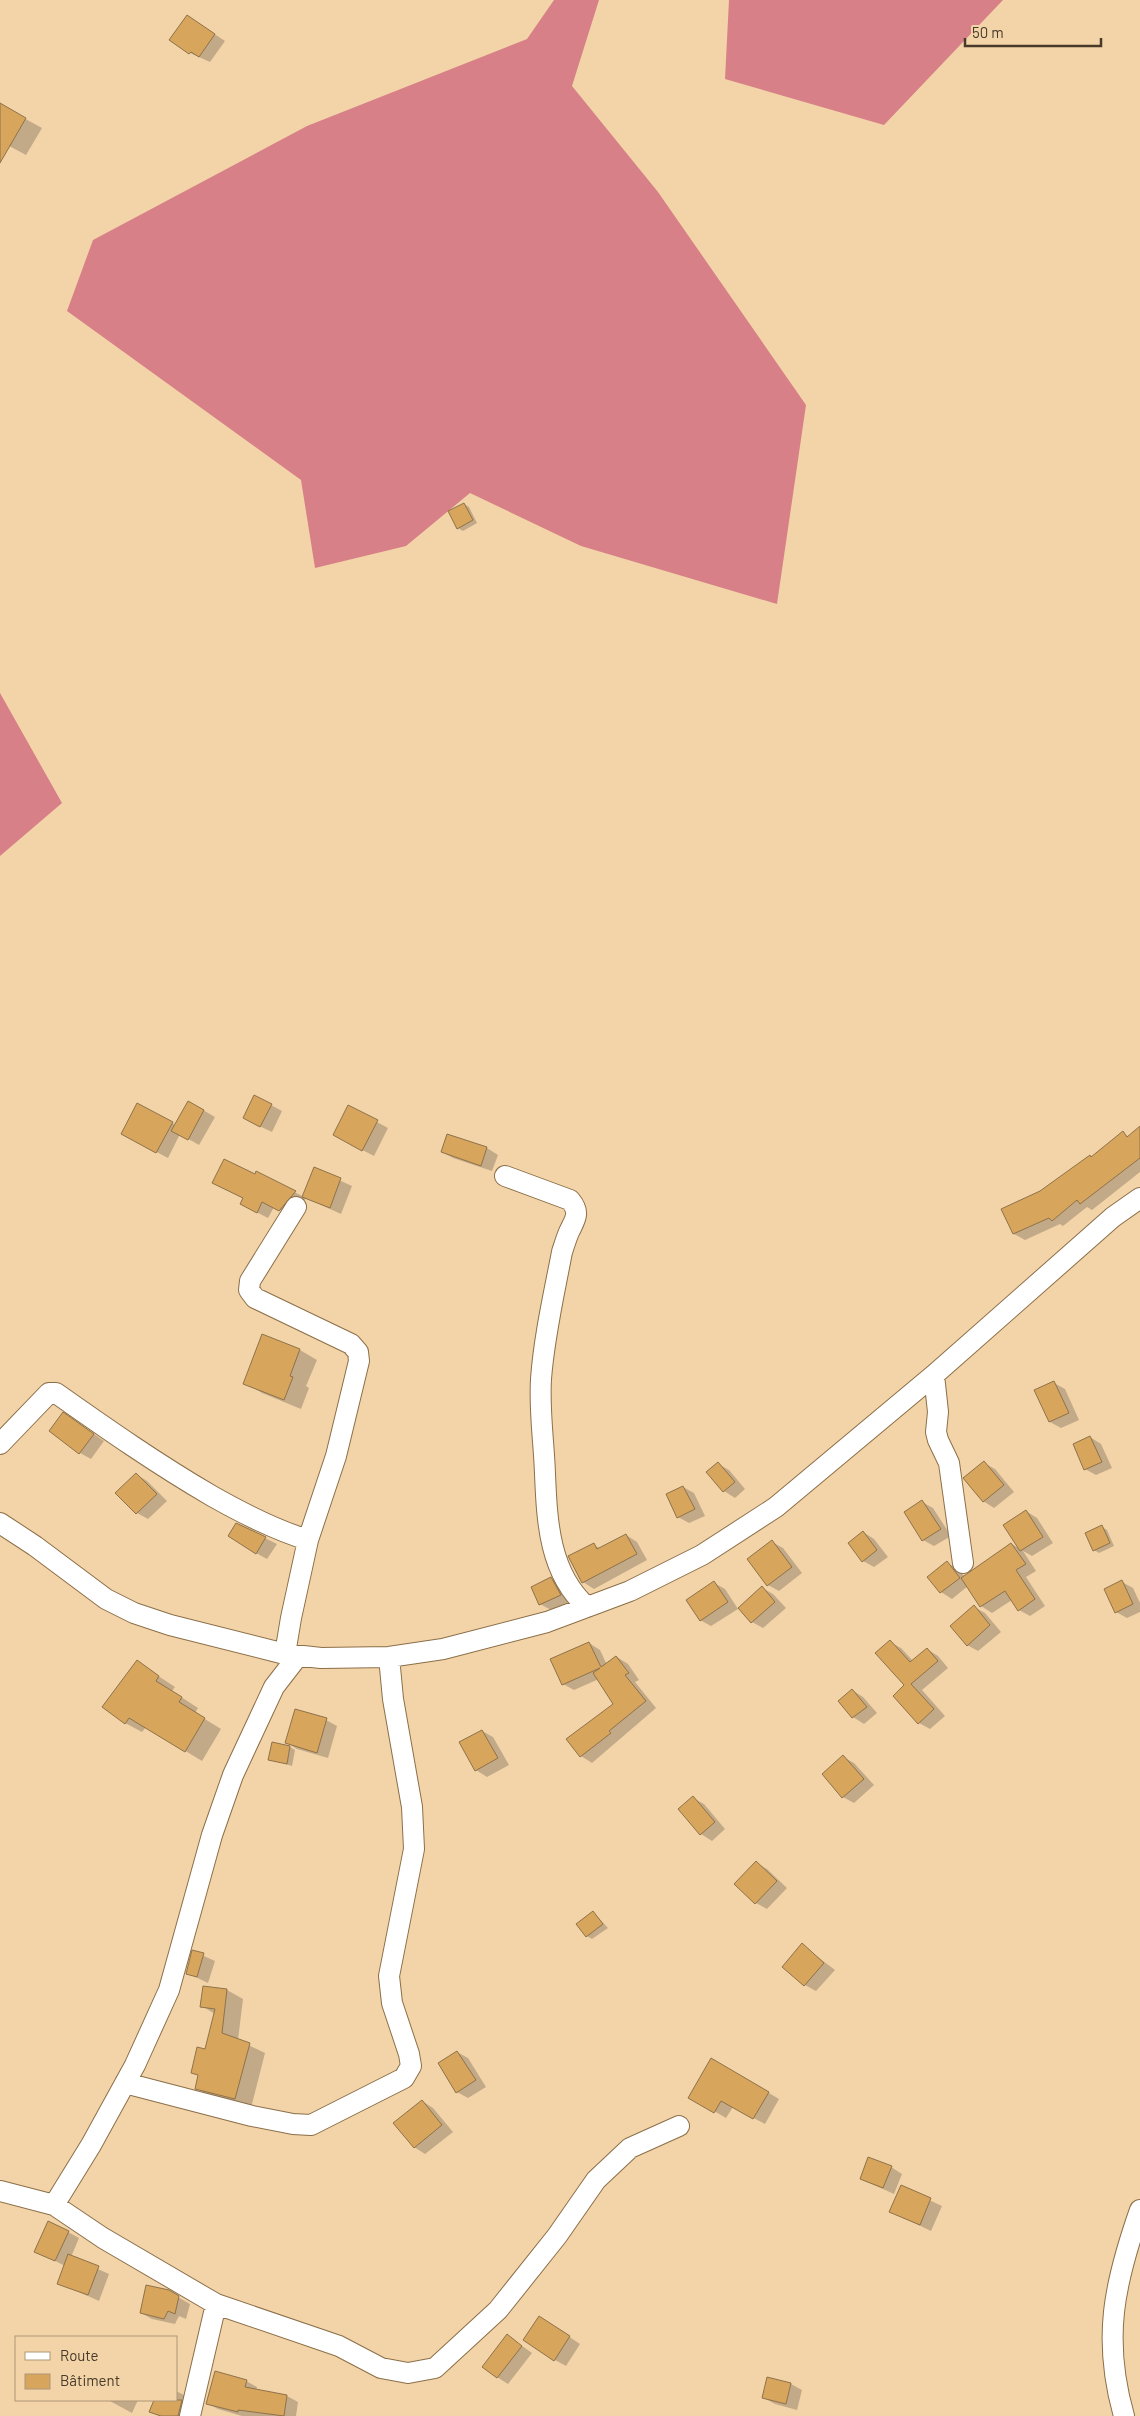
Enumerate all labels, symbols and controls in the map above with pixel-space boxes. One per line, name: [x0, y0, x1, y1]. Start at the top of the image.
scale bar: [965, 15, 1101, 47]
text: 50 m: [972, 23, 1004, 41]
legend: [15, 2336, 178, 2401]
text: Route: [60, 2346, 99, 2364]
text: Bâtiment: [60, 2371, 120, 2389]

